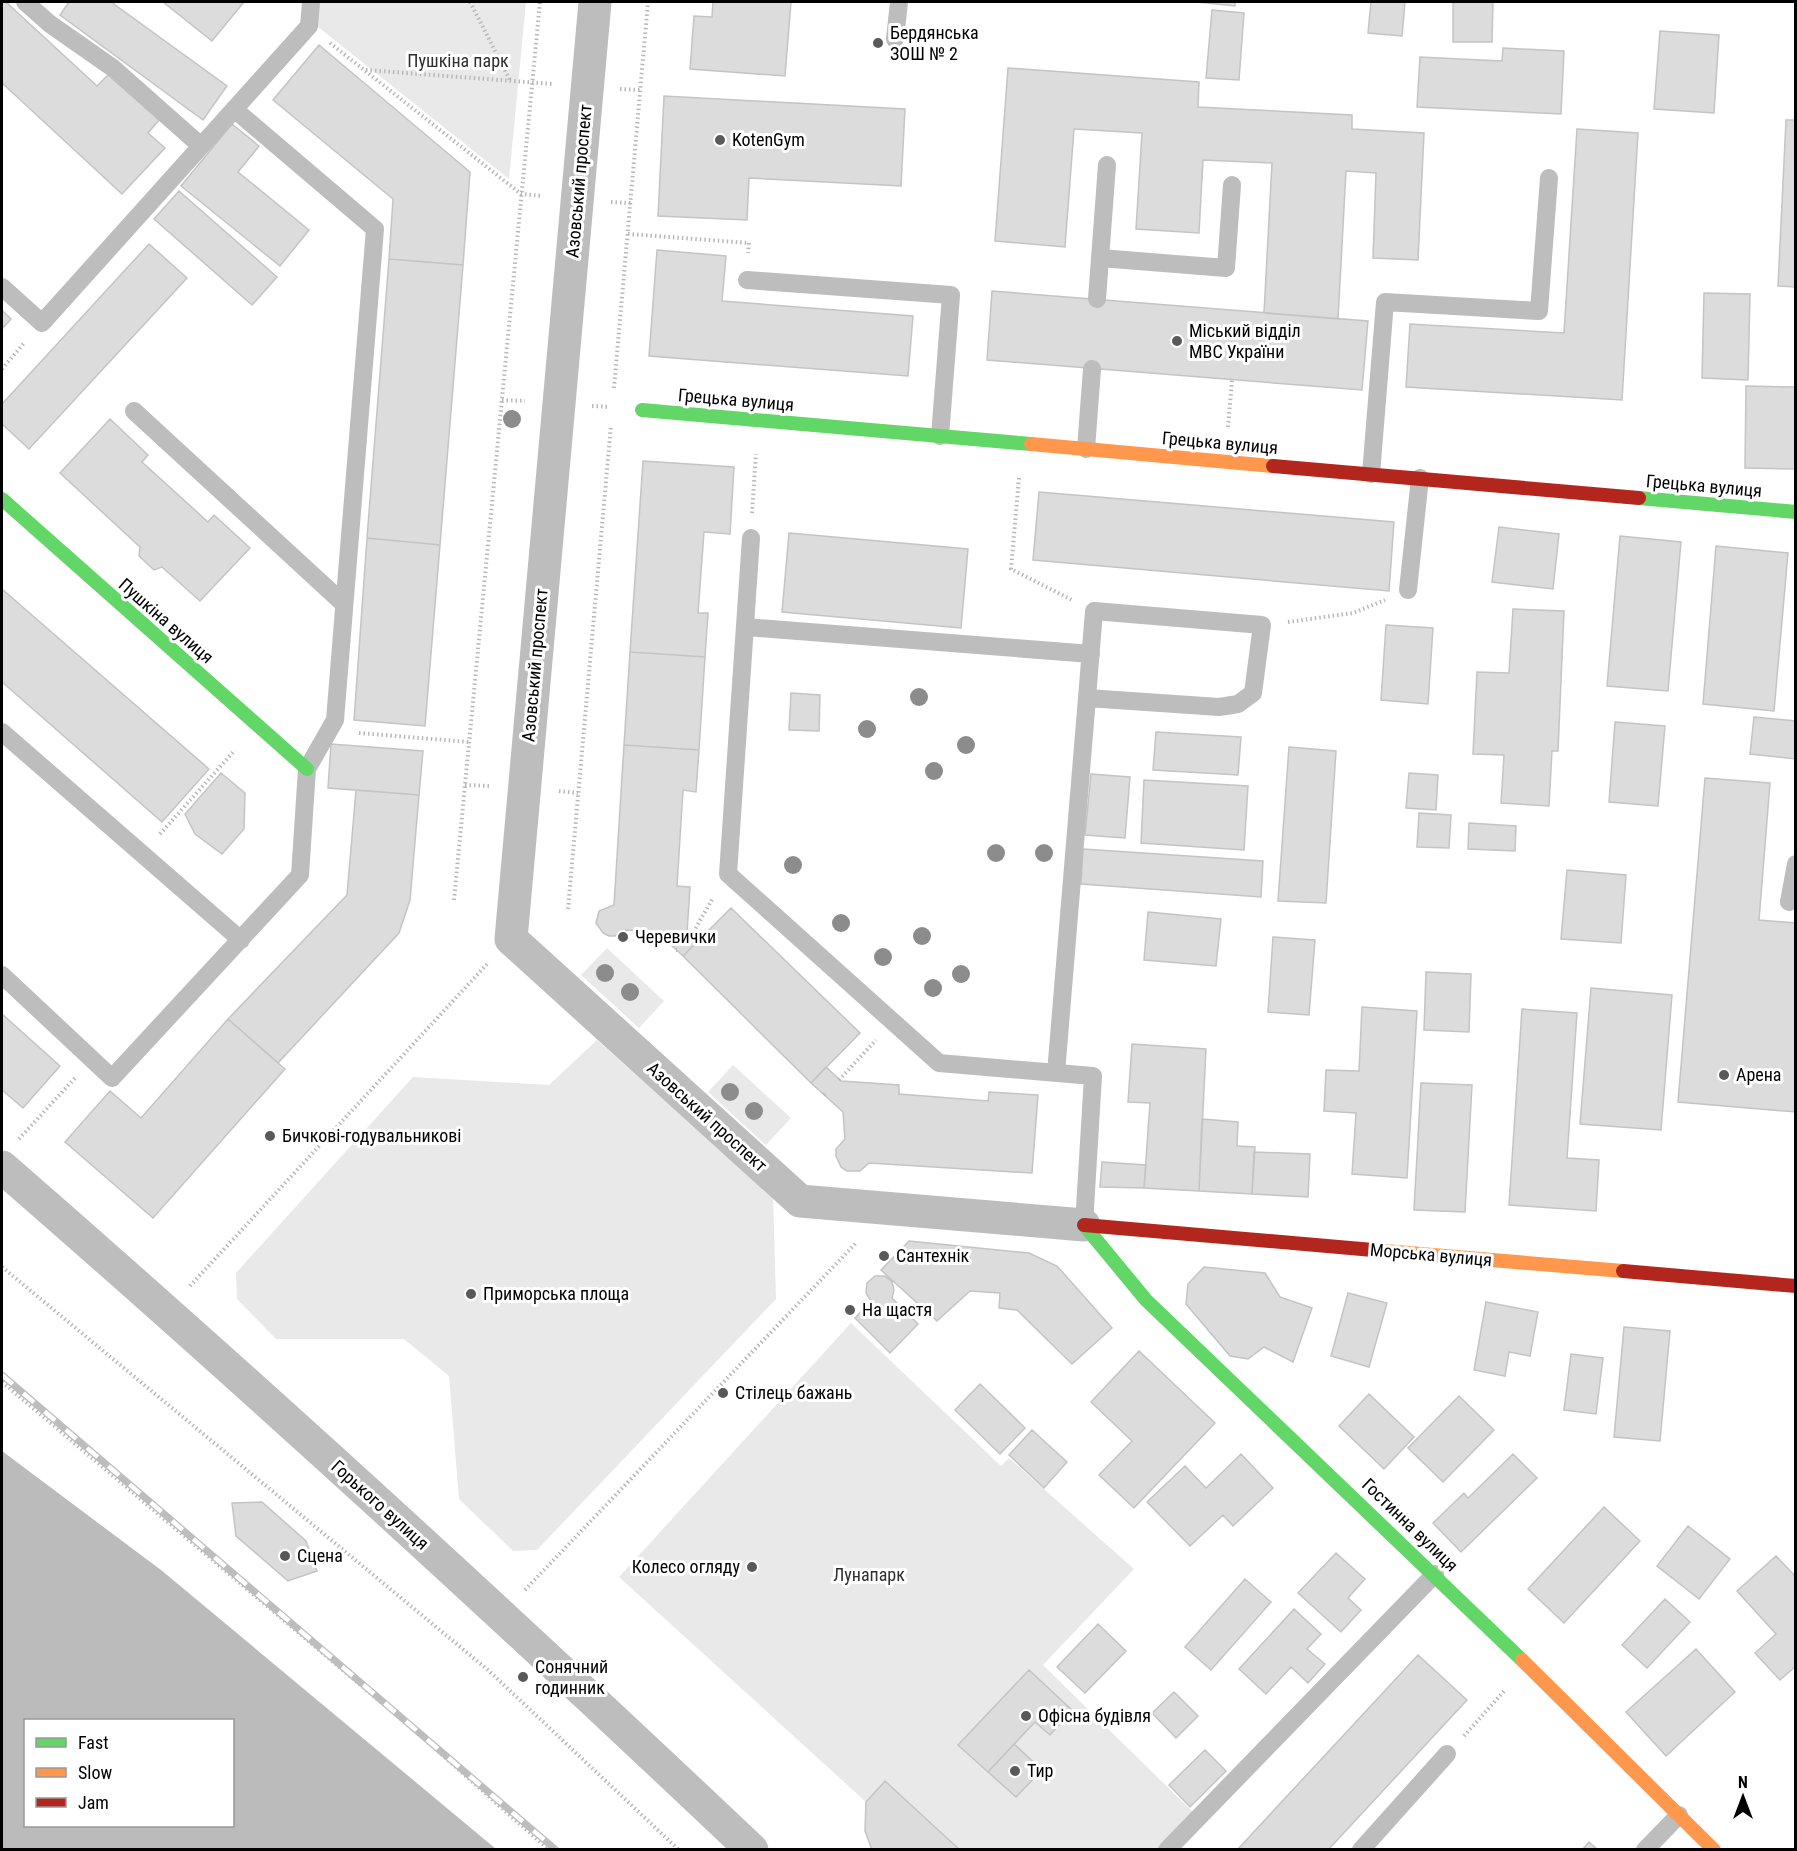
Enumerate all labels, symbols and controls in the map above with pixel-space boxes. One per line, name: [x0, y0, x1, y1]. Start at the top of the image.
place label: Бердянська ЗОШ № 2: [890, 22, 979, 64]
marker: Бердянська ЗОШ № 2: [871, 36, 885, 50]
park label: Пушкіна парк: [407, 50, 509, 71]
street label: Азовський проспект: [561, 103, 596, 259]
place label: KotenGym: [732, 129, 805, 150]
marker: KotenGym: [713, 133, 727, 147]
place label: Міський відділ МВС України: [1189, 320, 1301, 362]
marker: Міський відділ МВС України: [1170, 334, 1184, 348]
street label: Грецька вулиця: [677, 384, 795, 415]
street label: Грецька вулиця: [1161, 427, 1279, 458]
street label: Грецька вулиця: [1645, 470, 1763, 501]
street label: Пушкіна вулиця: [115, 574, 218, 667]
street label: Азовський проспект: [517, 587, 552, 743]
place label: Черевички: [635, 926, 716, 947]
marker: Черевички: [616, 930, 630, 944]
street label: Азовський проспект: [643, 1057, 772, 1176]
place label: Арена: [1736, 1064, 1781, 1085]
marker: Арена: [1717, 1068, 1731, 1082]
place label: Бичкові-годувальникові: [282, 1125, 461, 1146]
marker: Бичкові-годувальникові: [263, 1129, 277, 1143]
street label: Морська вулиця: [1369, 1239, 1493, 1270]
place label: Сантехнік: [896, 1245, 970, 1266]
marker: Сантехнік: [877, 1249, 891, 1263]
place label: Приморська площа: [483, 1283, 629, 1304]
marker: Приморська площа: [464, 1287, 478, 1301]
place label: На щастя: [862, 1299, 932, 1320]
marker: На щастя: [843, 1303, 857, 1317]
place label: Стілець бажань: [735, 1382, 852, 1403]
marker: Стілець бажань: [716, 1386, 730, 1400]
street label: Горького вулиця: [327, 1455, 433, 1554]
street label: Гостинна вулиця: [1358, 1474, 1463, 1576]
place label: Сцена: [297, 1545, 343, 1566]
marker: Сцена: [278, 1549, 292, 1563]
place label: Колесо огляду: [632, 1556, 740, 1577]
marker: Колесо огляду: [745, 1560, 759, 1574]
park label: Лунапарк: [833, 1564, 905, 1585]
place label: Сонячний годинник: [535, 1656, 608, 1698]
marker: Сонячний годинник: [516, 1670, 530, 1684]
place label: Офісна будівля: [1038, 1705, 1151, 1726]
marker: Офісна будівля: [1019, 1709, 1033, 1723]
legend: [24, 1719, 234, 1827]
text: Fast: [78, 1732, 109, 1753]
place label: Тир: [1027, 1760, 1054, 1781]
text: Slow: [78, 1762, 113, 1783]
marker: Тир: [1008, 1764, 1022, 1778]
north arrow: [1713, 1767, 1773, 1827]
text: N: [1738, 1773, 1748, 1792]
text: Jam: [78, 1792, 109, 1813]

